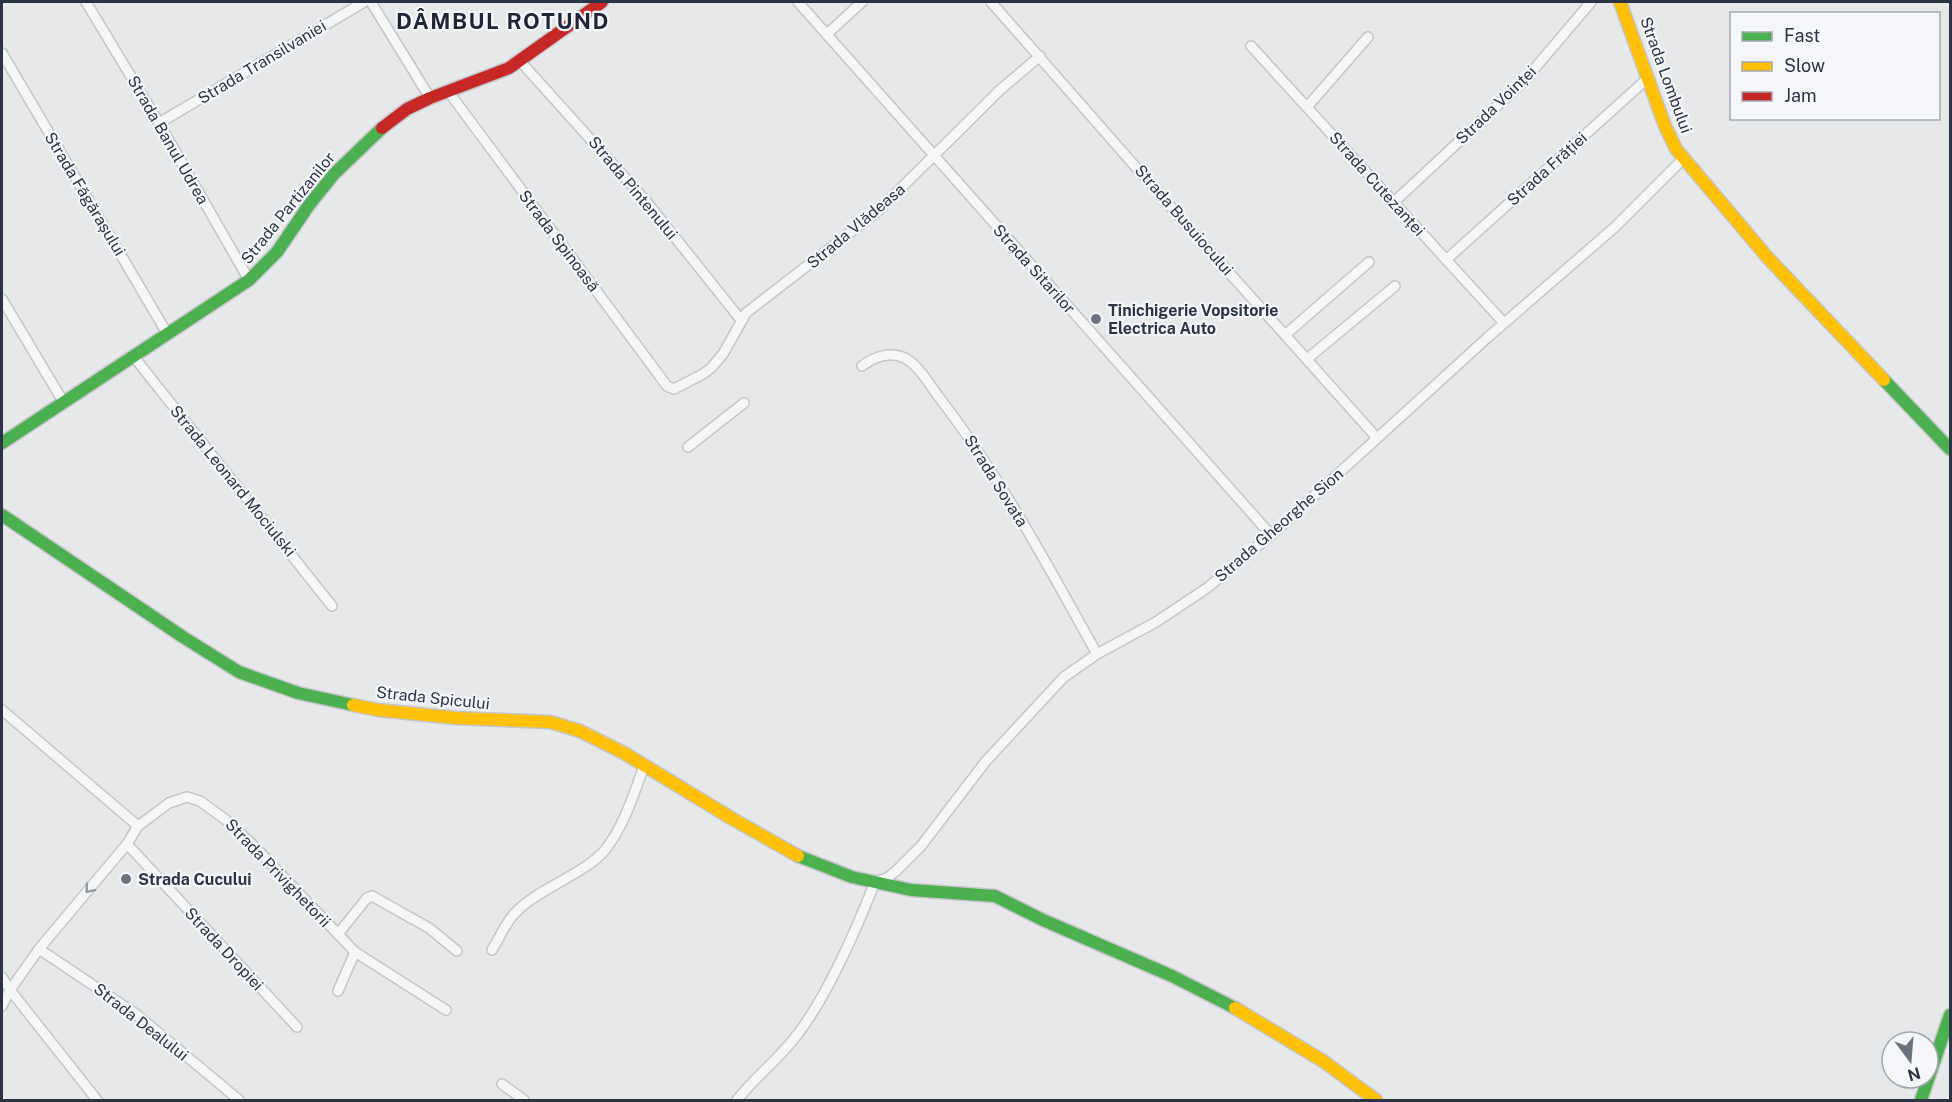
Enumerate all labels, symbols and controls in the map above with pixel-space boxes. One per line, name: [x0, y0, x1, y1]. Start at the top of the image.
district label: DÂMBUL ROTUND: [396, 8, 610, 34]
legend: [1730, 12, 1940, 120]
street label: Strada Lombului: [1636, 14, 1696, 136]
street label: Strada Transilvaniei: [194, 16, 330, 108]
text: Fast: [1784, 25, 1820, 46]
text: Slow: [1784, 55, 1825, 76]
street label: Strada Voinței: [1452, 62, 1540, 148]
street label: Strada Banul Udrea: [123, 72, 213, 208]
text: Jam: [1784, 85, 1817, 106]
street label: Strada Cutezanței: [1325, 128, 1429, 240]
street label: Strada Frăției: [1503, 128, 1591, 210]
street label: Strada Făgărașului: [41, 129, 129, 259]
street label: Strada Pintenului: [584, 133, 682, 243]
street label: Strada Partizanilor: [237, 148, 339, 268]
street label: Strada Busuiocului: [1131, 161, 1237, 279]
street label: Strada Vlădeasa: [803, 180, 909, 272]
street label: Strada Spinoasă: [515, 187, 603, 295]
street label: Strada Sitarilor: [989, 220, 1079, 318]
place label: Tinichigerie Vopsitorie Electrica Auto: [1108, 301, 1278, 338]
marker: Tinichigerie Vopsitorie Electrica Auto: [1089, 312, 1103, 326]
street label: Strada Leonard Mociulski: [166, 402, 300, 560]
street label: Strada Sovata: [960, 432, 1032, 530]
street label: Strada Gheorghe Sion: [1211, 464, 1347, 586]
street label: Strada Spicului: [375, 683, 491, 713]
street label: Strada Privighetorii: [221, 815, 335, 931]
place label: Strada Cucului: [138, 870, 252, 889]
marker: Strada Cucului: [119, 872, 133, 886]
one-way arrow: [85, 882, 96, 893]
street label: Strada Dropiei: [181, 904, 267, 994]
street label: Strada Dealului: [90, 979, 192, 1065]
north arrow: [1880, 1030, 1940, 1090]
text: N: [1905, 1063, 1923, 1085]

